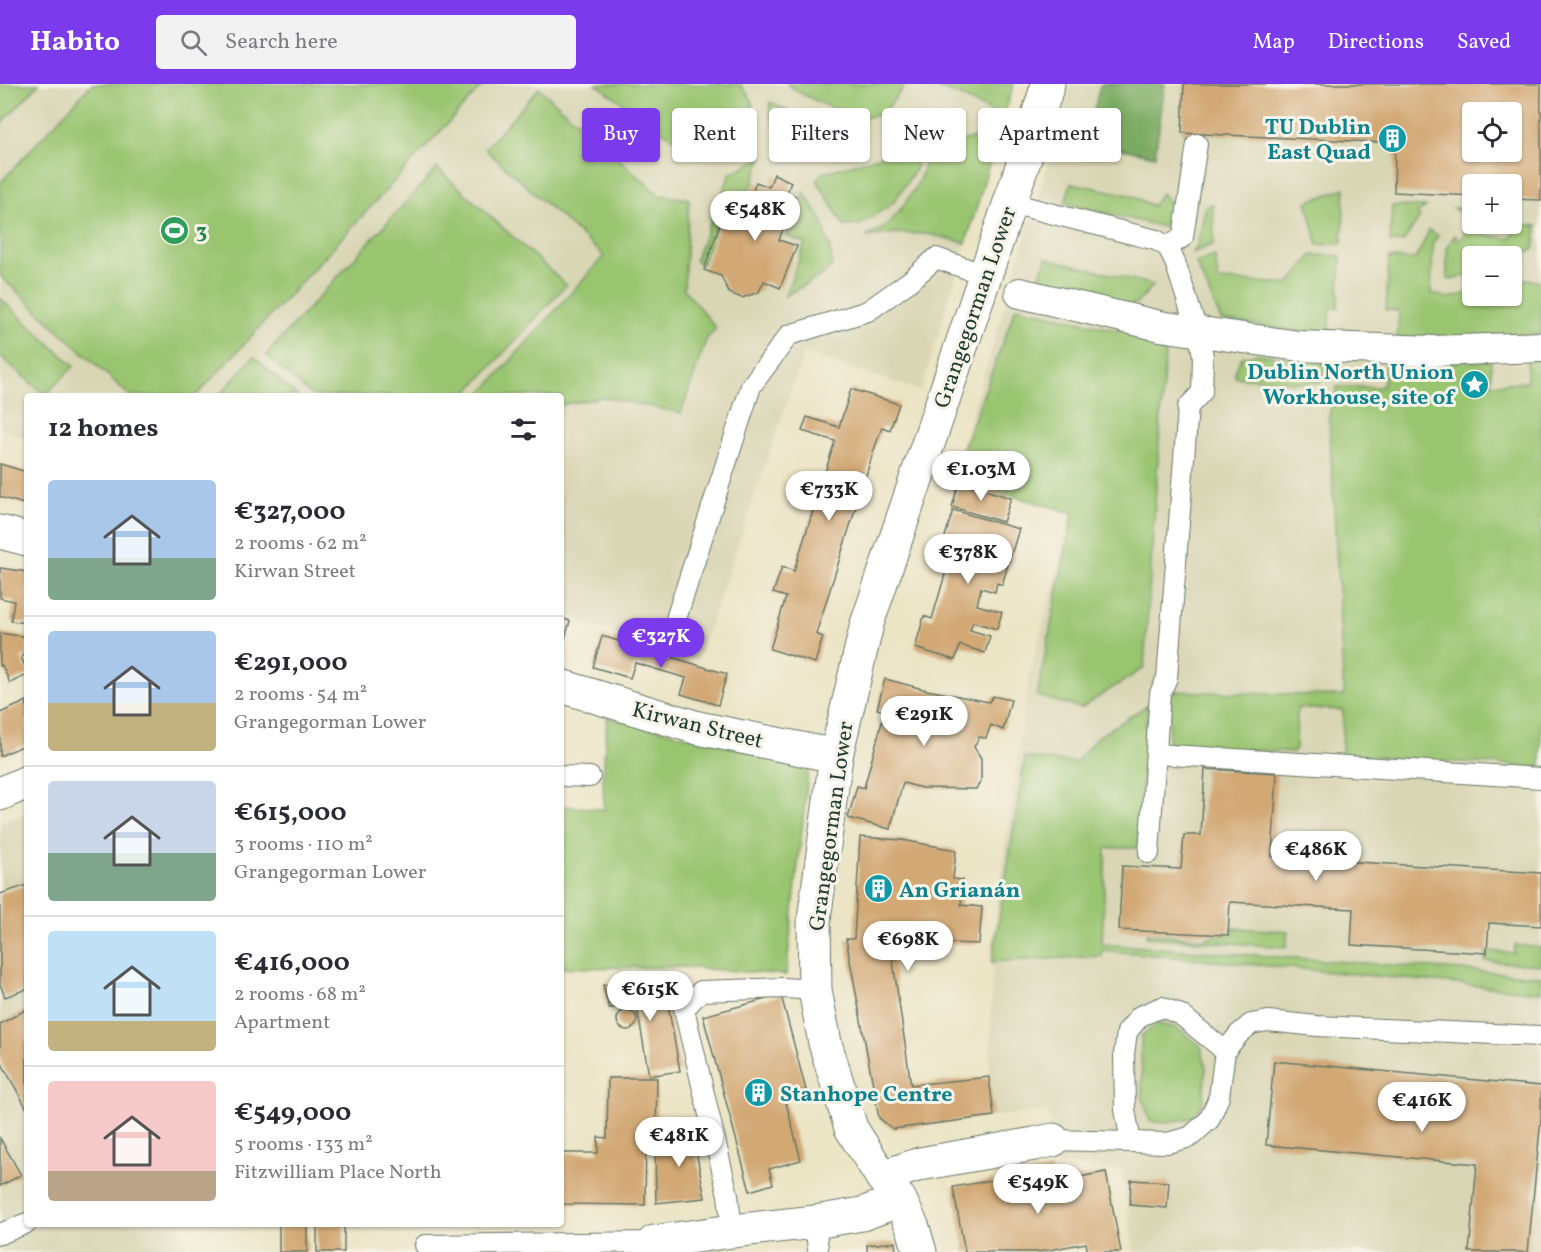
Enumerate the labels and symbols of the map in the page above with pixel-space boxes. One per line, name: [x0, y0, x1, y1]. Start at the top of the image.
place label: TU Dublin East Quad: [1265, 113, 1371, 169]
building icon: TU Dublin East Quad: [1376, 123, 1408, 155]
pin: €548K: [713, 191, 797, 242]
street label: Grangegorman Lower: [927, 203, 1025, 413]
sports icon: 3: [159, 214, 191, 246]
place label: 3: [196, 217, 207, 248]
place label: Dublin North Union Workhouse, site of: [1247, 358, 1456, 414]
place icon: Dublin North Union Workhouse, site of: [1459, 368, 1491, 400]
pin: €1.03M: [932, 451, 1030, 502]
pin: €733K: [787, 471, 871, 522]
pin: €378K: [926, 534, 1010, 585]
pin: €327K: [619, 618, 703, 669]
street label: Kirwan Street: [629, 695, 766, 758]
pin: €291K: [882, 696, 966, 747]
street label: Grangegorman Lower: [802, 719, 863, 933]
pin: €486K: [1274, 831, 1358, 882]
building icon: An Grianán: [862, 873, 894, 905]
place label: An Grianán: [899, 876, 1020, 907]
pin: €698K: [866, 921, 950, 972]
pin: €615K: [608, 971, 692, 1022]
building icon: Stanhope Centre: [743, 1077, 775, 1109]
place label: Stanhope Centre: [780, 1080, 953, 1111]
pin: €416K: [1380, 1082, 1464, 1133]
pin: €481K: [637, 1117, 721, 1168]
pin: €549K: [996, 1164, 1080, 1215]

